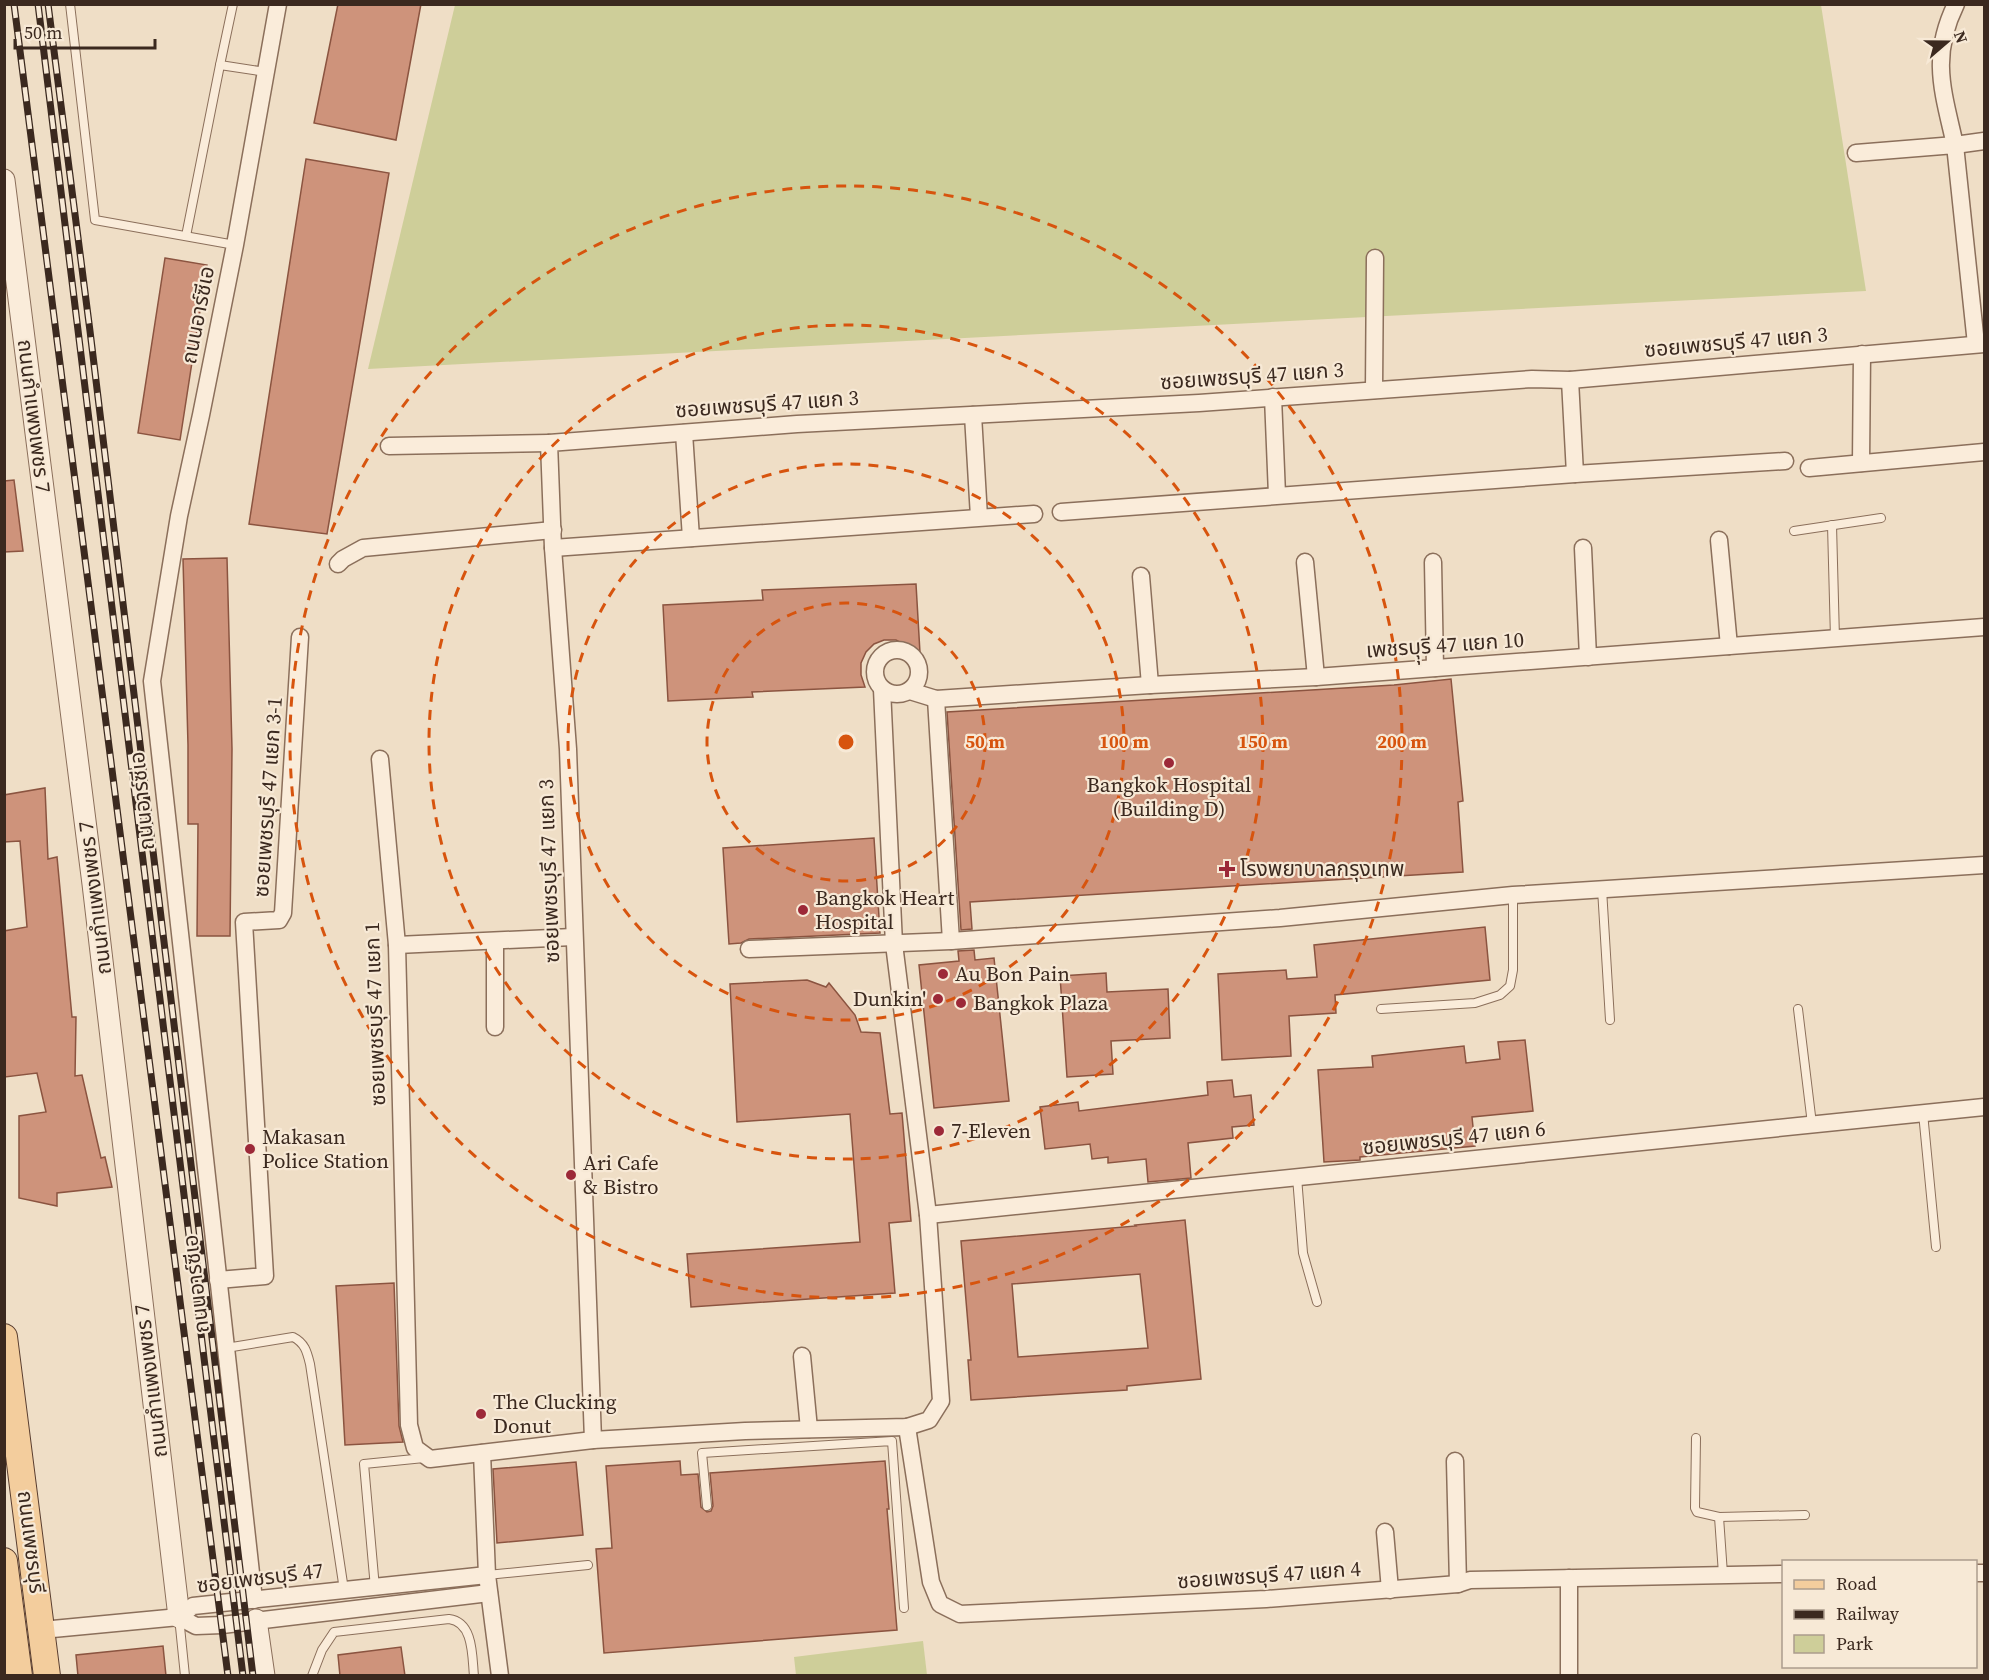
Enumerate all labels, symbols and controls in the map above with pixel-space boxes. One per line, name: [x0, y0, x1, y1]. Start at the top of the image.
scale bar: [15, 12, 154, 50]
north arrow: [1917, 12, 1977, 72]
text: 50 m: [24, 20, 62, 45]
text: N: [1949, 28, 1974, 46]
street label: ถนนอาร์ซีเอ: [174, 264, 221, 366]
street label: ซอยเพชรบุรี 47 แยก 3: [1643, 319, 1829, 364]
street label: ถนนกำแพงเพชร 7: [11, 337, 58, 494]
street label: ซอยเพชรบุรี 47 แยก 3: [1159, 355, 1345, 396]
street label: ซอยเพชรบุรี 47 แยก 3: [674, 383, 860, 424]
street label: เพชรบุุรี 47 แยก 10: [1365, 625, 1525, 669]
street label: ซอยเพชรบุรี 47 แยก 3-1: [246, 696, 289, 898]
text: 50 m: [965, 729, 1005, 754]
text: 100 m: [1099, 729, 1149, 754]
text: 150 m: [1238, 729, 1288, 754]
text: 200 m: [1377, 729, 1427, 754]
centre of rings: [836, 732, 856, 752]
street label: ถนนอาร์ซีเอ: [122, 750, 161, 852]
marker: Bangkok Hospital (Building D): [1162, 756, 1176, 770]
place label: Bangkok Hospital (Building D): [1087, 770, 1251, 823]
street label: ซอยเพชรบุรี 47 แยก 3: [531, 779, 566, 963]
street label: ถนนกำแพงเพชร 7: [71, 820, 118, 977]
place label: โรงพยาบาลกรุงเทพ: [1240, 854, 1404, 883]
marker: โรงพยาบาลกรุงเทพ: [1218, 860, 1236, 878]
place label: Bangkok Heart Hospital: [815, 883, 954, 936]
marker: Bangkok Heart Hospital: [796, 903, 810, 917]
street label: ซอยเพชรบุรี 47 แยก 1: [357, 922, 392, 1106]
place label: Au Bon Pain: [955, 959, 1070, 988]
marker: Au Bon Pain: [936, 967, 950, 981]
place label: Dunkin': [853, 984, 926, 1013]
place label: Bangkok Plaza: [973, 988, 1109, 1017]
marker: Dunkin': [931, 992, 945, 1006]
marker: Bangkok Plaza: [954, 996, 968, 1010]
street label: ซอยเพชรบุรี 47 แยก 6: [1361, 1113, 1547, 1162]
place label: 7-Eleven: [951, 1116, 1031, 1145]
place label: Makasan Police Station: [262, 1122, 389, 1175]
marker: 7-Eleven: [932, 1124, 946, 1138]
marker: Makasan Police Station: [243, 1142, 257, 1156]
place label: Ari Cafe & Bistro: [583, 1148, 659, 1201]
marker: Ari Cafe & Bistro: [564, 1168, 578, 1182]
street label: ถนนอาร์ซีเอ: [175, 1233, 216, 1335]
street label: ถนนกำแพงเพชร 7: [127, 1303, 174, 1460]
place label: The Clucking Donut: [493, 1387, 617, 1440]
marker: The Clucking Donut: [474, 1407, 488, 1421]
street label: ถนนเพชรบุรี: [11, 1489, 52, 1595]
street label: ซอยเพชรบุรี 47 แยก 4: [1176, 1554, 1362, 1595]
street label: ซอยเพชรบุรี 47: [195, 1555, 325, 1600]
legend: [1782, 1560, 1977, 1668]
text: Road: [1836, 1571, 1877, 1596]
text: Railway: [1836, 1601, 1900, 1626]
text: Park: [1836, 1631, 1873, 1656]

